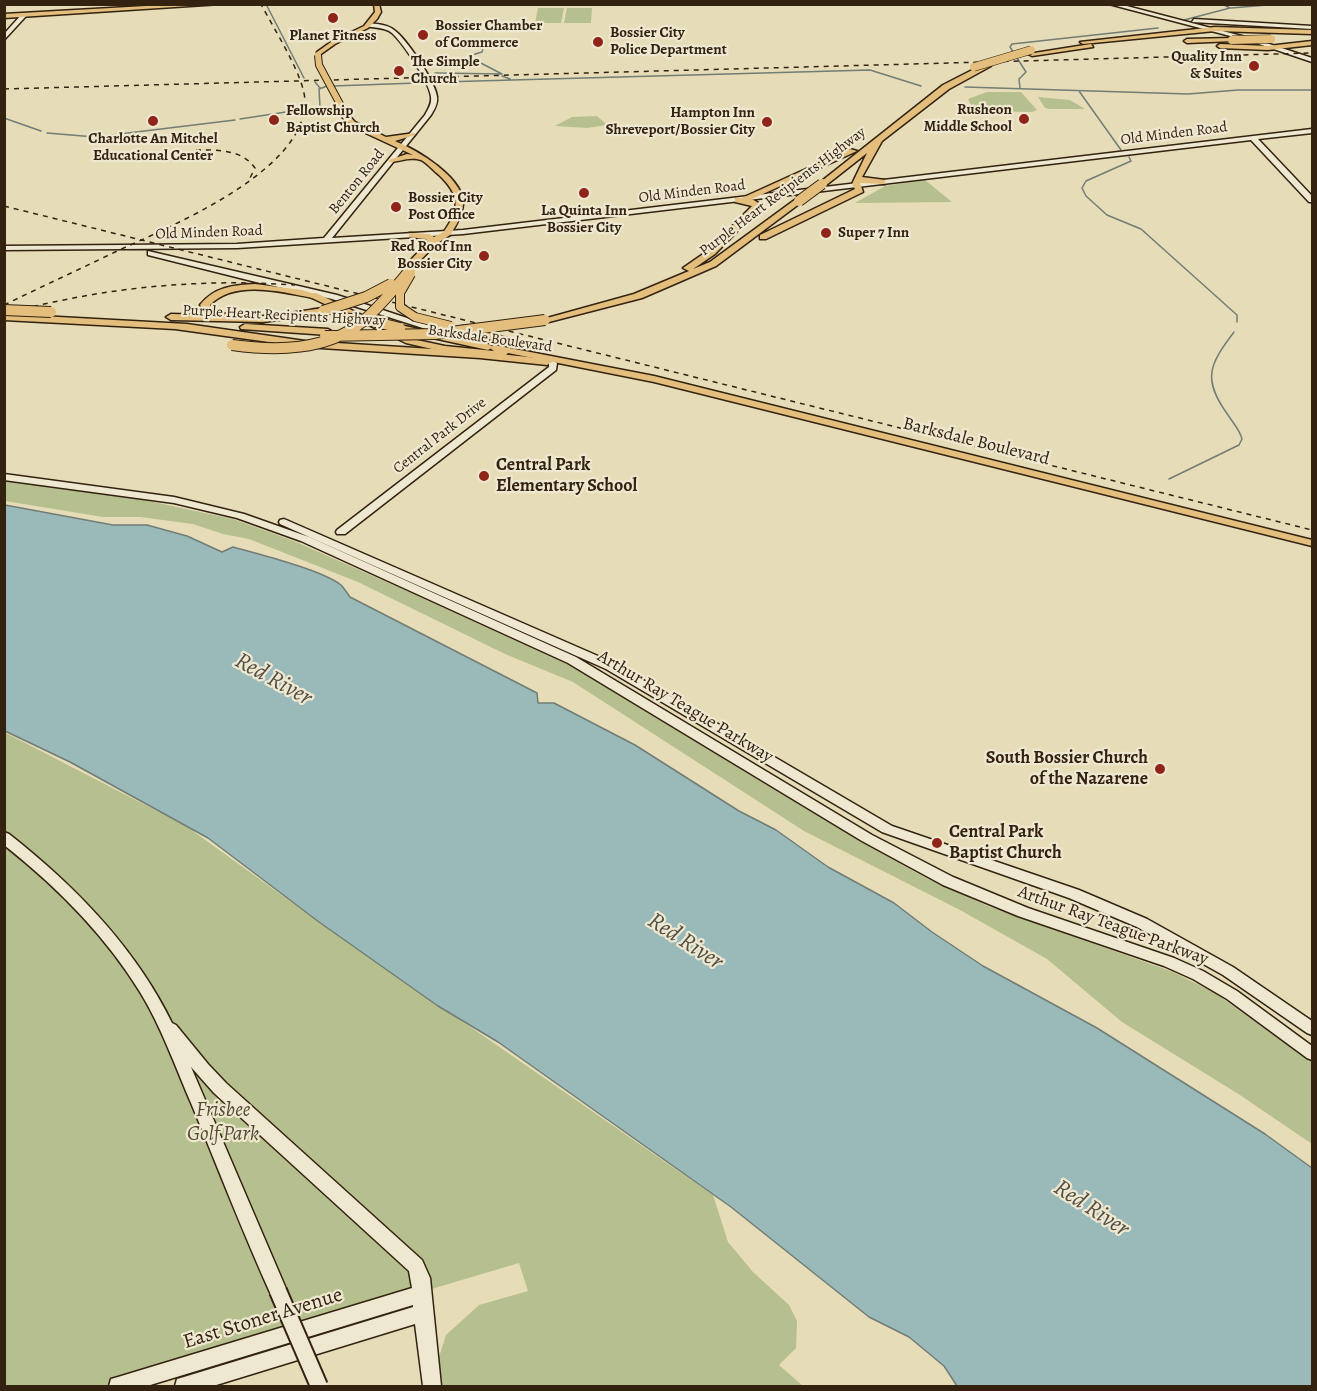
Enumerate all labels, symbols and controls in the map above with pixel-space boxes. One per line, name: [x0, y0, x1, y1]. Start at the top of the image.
marker: Planet Fitness: [326, 11, 340, 25]
place label: Bossier Chamber of Commerce: [435, 17, 542, 52]
place label: Bossier City Police Department: [610, 24, 727, 59]
place label: Planet Fitness: [289, 27, 377, 45]
marker: Bossier Chamber of Commerce: [416, 28, 430, 42]
marker: Bossier City Police Department: [591, 35, 605, 49]
place label: Quality Inn & Suites: [1171, 48, 1242, 83]
place label: The Simple Church: [411, 53, 480, 88]
marker: Quality Inn & Suites: [1247, 59, 1261, 73]
marker: The Simple Church: [392, 64, 406, 78]
place label: Rusheon Middle School: [924, 101, 1012, 136]
place label: Fellowship Baptist Church: [286, 102, 380, 137]
place label: Hampton Inn Shreveport/Bossier City: [606, 104, 755, 139]
marker: Rusheon Middle School: [1017, 112, 1031, 126]
marker: Fellowship Baptist Church: [267, 113, 281, 127]
marker: Charlotte An Mitchel Educational Center: [146, 114, 160, 128]
marker: Hampton Inn Shreveport/Bossier City: [760, 115, 774, 129]
street label: Old Minden Road: [1120, 119, 1228, 149]
street label: Purple Heart Recipients Highway: [696, 124, 870, 260]
place label: Charlotte An Mitchel Educational Center: [88, 130, 218, 165]
street label: Benton Road: [325, 146, 389, 218]
street label: Old Minden Road: [638, 177, 746, 207]
marker: La Quinta Inn Bossier City: [577, 186, 591, 200]
place label: Bossier City Post Office: [408, 189, 483, 224]
marker: Bossier City Post Office: [389, 200, 403, 214]
place label: La Quinta Inn Bossier City: [541, 202, 627, 237]
street label: Old Minden Road: [155, 222, 263, 244]
place label: Super 7 Inn: [838, 224, 909, 242]
marker: Super 7 Inn: [819, 226, 833, 240]
place label: Red Roof Inn Bossier City: [391, 238, 472, 273]
marker: Red Roof Inn Bossier City: [477, 249, 491, 263]
street label: Purple Heart Recipients Highway: [182, 302, 386, 330]
street label: Barksdale Boulevard: [427, 321, 553, 357]
street label: Central Park Drive: [390, 394, 490, 478]
street label: Barksdale Boulevard: [900, 413, 1052, 471]
place label: Central Park Elementary School: [496, 455, 637, 498]
marker: Central Park Elementary School: [477, 469, 491, 483]
street label: Arthur Ray Teague Parkway: [593, 646, 777, 768]
water label: Red River: [229, 647, 317, 713]
place label: South Bossier Church of the Nazarene: [986, 748, 1148, 790]
marker: South Bossier Church of the Nazarene: [1153, 762, 1167, 776]
place label: Central Park Baptist Church: [949, 822, 1062, 864]
marker: Central Park Baptist Church: [930, 836, 944, 850]
street label: Arthur Ray Teague Parkway: [1015, 881, 1211, 971]
water label: Red River: [642, 907, 728, 977]
park label: Frisbee Golf Park: [187, 1098, 259, 1148]
water label: Red River: [1048, 1174, 1134, 1244]
street label: East Stoner Avenue: [180, 1283, 346, 1355]

